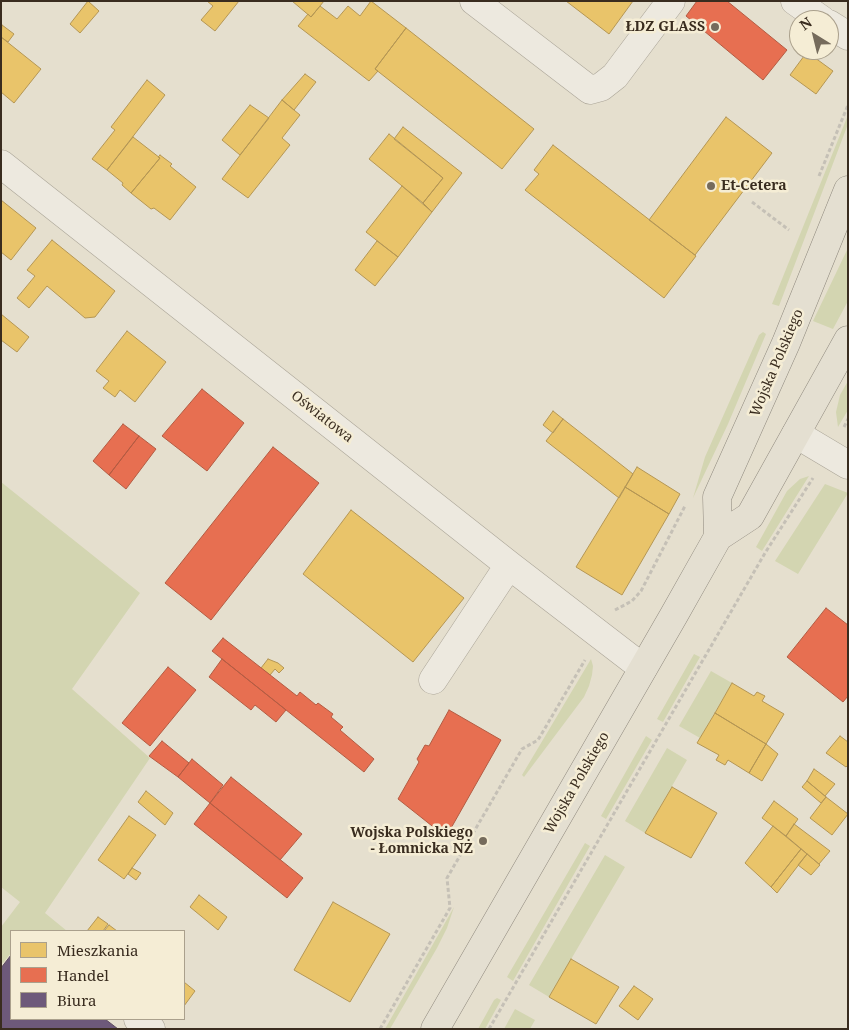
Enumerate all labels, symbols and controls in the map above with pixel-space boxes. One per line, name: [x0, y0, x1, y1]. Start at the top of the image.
north arrow: [789, 10, 839, 60]
text: N: [795, 12, 816, 34]
place label: ŁDZ GLASS: [625, 19, 705, 35]
marker: ŁDZ GLASS: [709, 21, 721, 33]
place label: Et-Cetera: [721, 178, 787, 194]
marker: Et-Cetera: [705, 180, 717, 192]
street label: Wojska Polskiego: [747, 307, 807, 419]
street label: Oświatowa: [288, 388, 356, 446]
street label: Wojska Polskiego: [541, 729, 613, 837]
place label: Wojska Polskiego - Łomnicka NŻ: [350, 825, 473, 858]
marker: Wojska Polskiego - Łomnicka NŻ: [477, 835, 489, 847]
legend: [10, 930, 185, 1020]
text: Mieszkania: [57, 940, 138, 960]
text: Handel: [57, 965, 109, 985]
text: Biura: [57, 990, 96, 1010]

